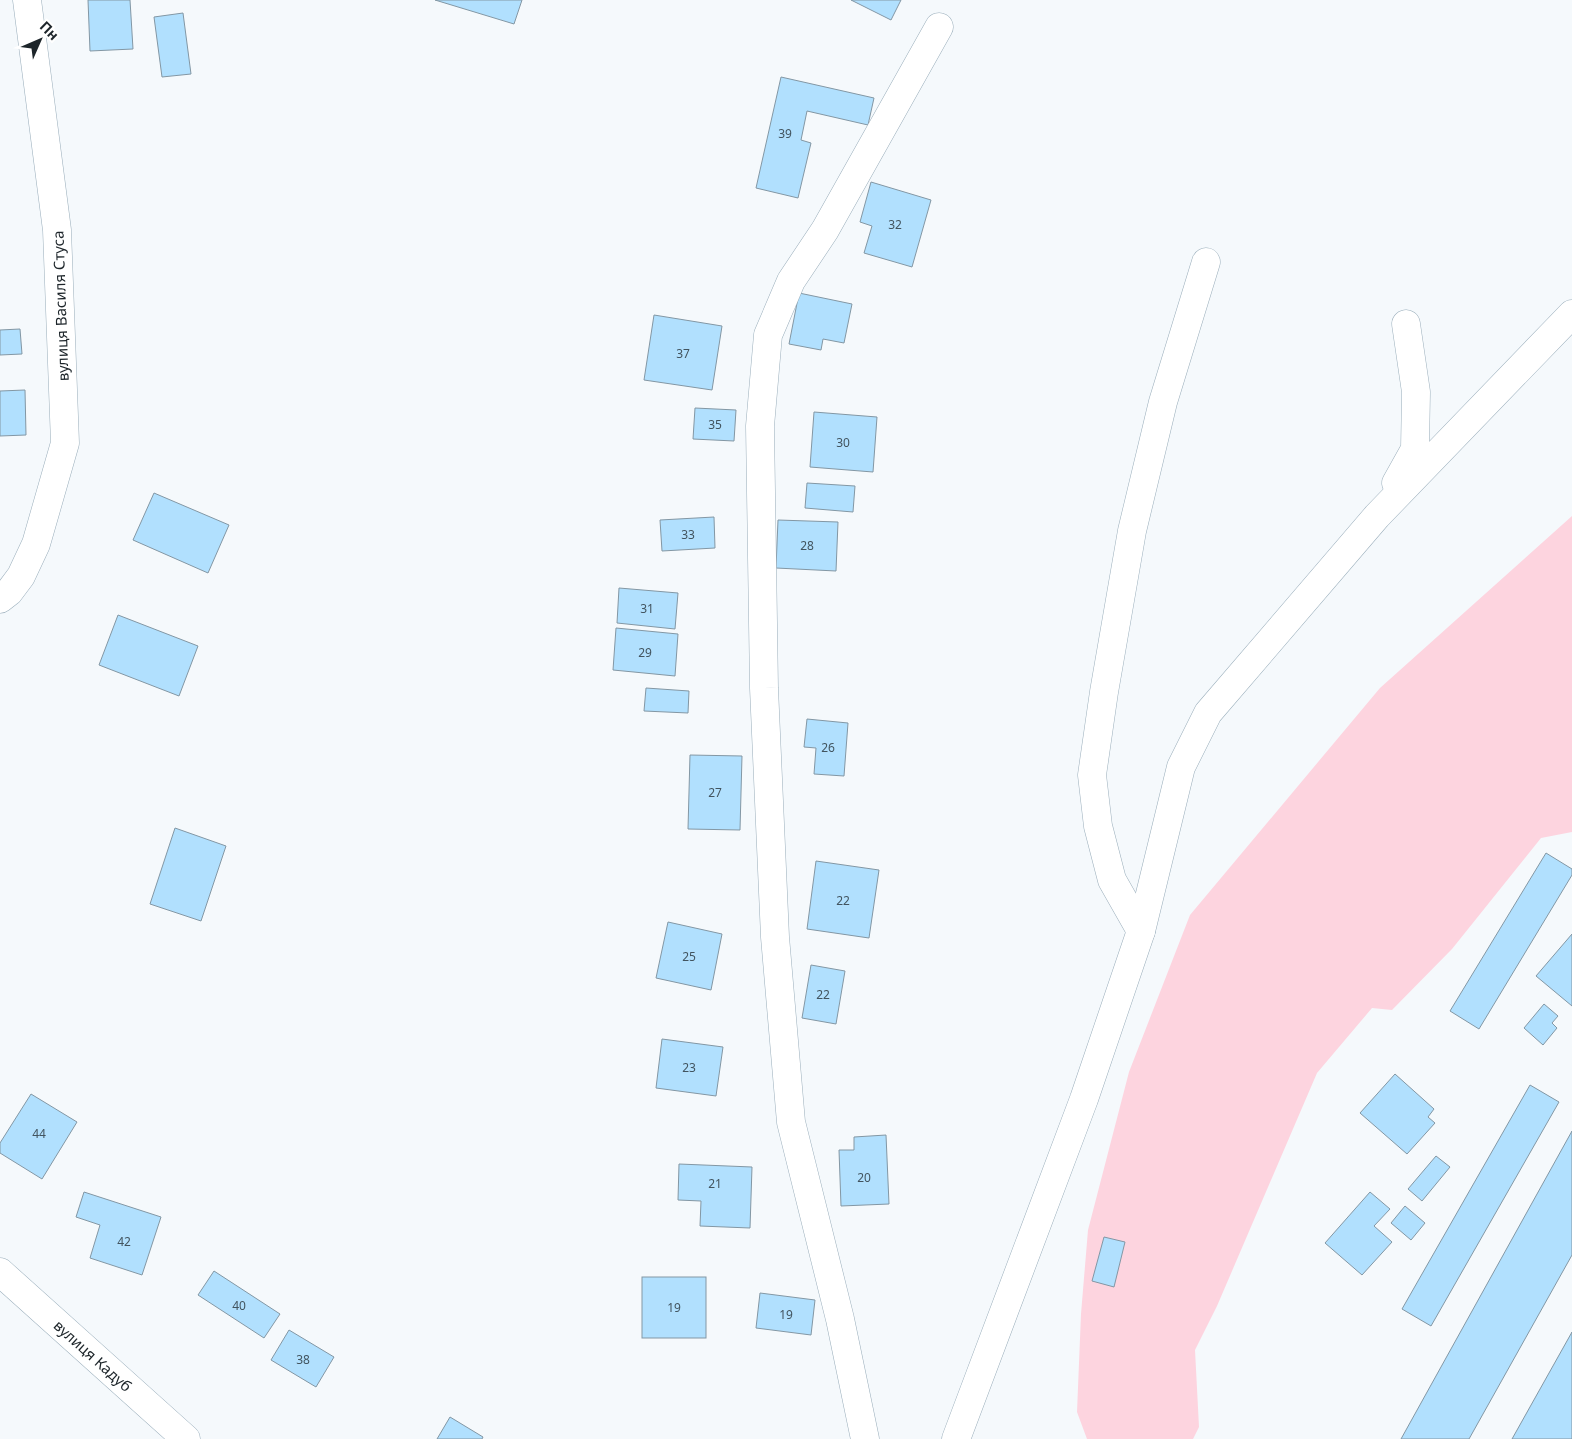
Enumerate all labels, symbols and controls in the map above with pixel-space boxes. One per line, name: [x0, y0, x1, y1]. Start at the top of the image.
north arrow: [15, 15, 65, 65]
text: Пн: [36, 17, 63, 44]
house number: 39: [778, 125, 792, 142]
house number: 32: [888, 216, 902, 233]
street label: вулиця Василя Стуса: [47, 230, 73, 382]
house number: 37: [676, 345, 690, 362]
house number: 35: [708, 416, 722, 433]
house number: 30: [836, 434, 850, 451]
house number: 33: [681, 526, 695, 543]
house number: 28: [800, 537, 814, 554]
house number: 31: [640, 600, 654, 617]
house number: 29: [638, 644, 652, 661]
house number: 26: [821, 739, 835, 756]
house number: 27: [708, 784, 722, 801]
house number: 22: [836, 892, 850, 909]
house number: 25: [682, 948, 696, 965]
house number: 22: [816, 986, 830, 1003]
house number: 23: [682, 1059, 696, 1076]
house number: 44: [32, 1125, 46, 1142]
house number: 20: [857, 1169, 871, 1186]
house number: 21: [708, 1175, 722, 1192]
house number: 42: [117, 1233, 131, 1250]
house number: 40: [232, 1297, 246, 1314]
house number: 19: [667, 1299, 681, 1316]
house number: 19: [779, 1306, 793, 1323]
street label: вулиця Кадуб: [50, 1315, 136, 1396]
house number: 38: [296, 1351, 310, 1368]

